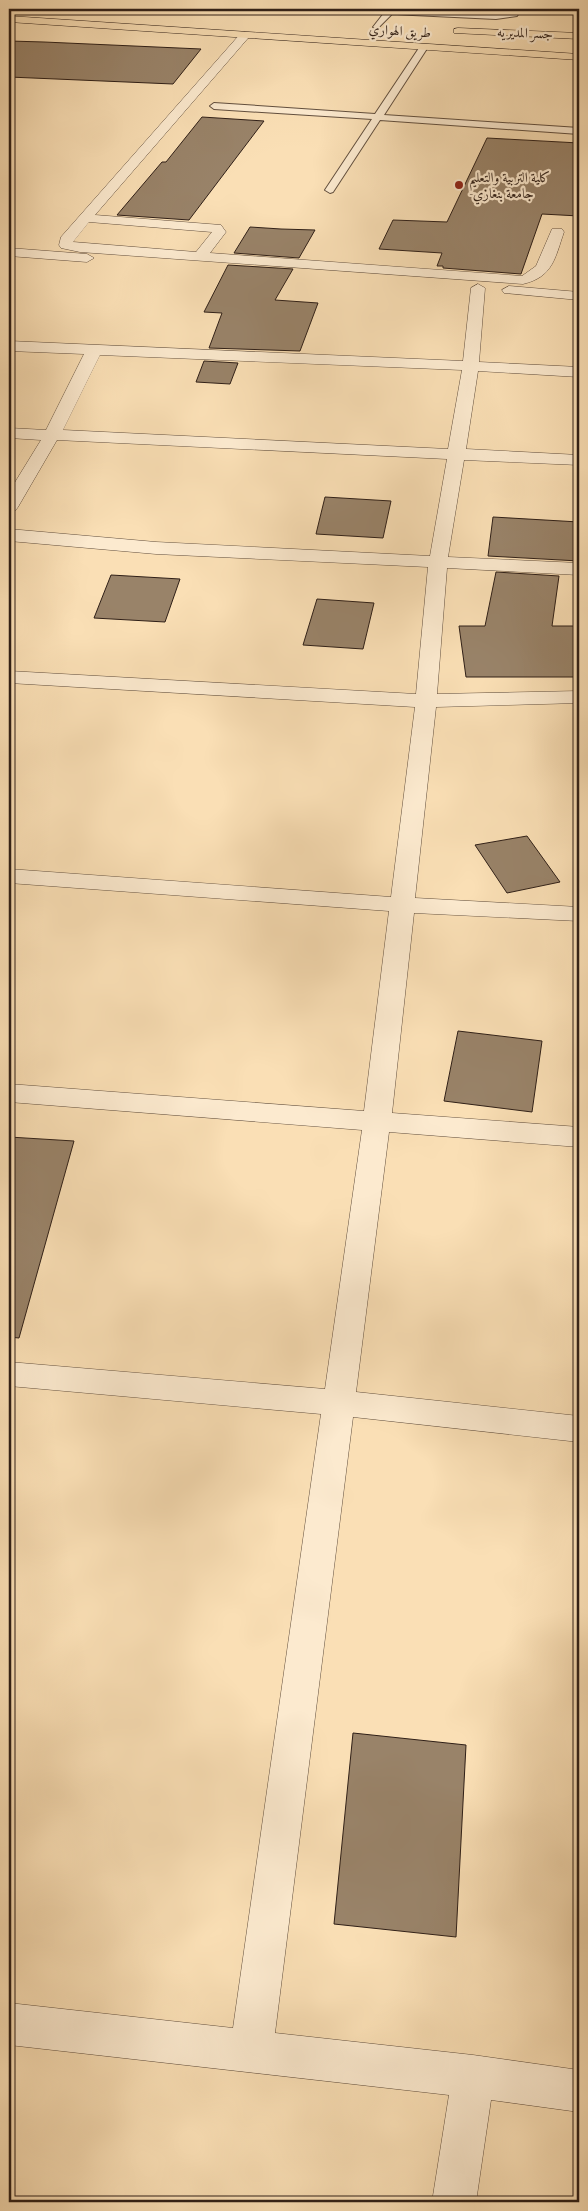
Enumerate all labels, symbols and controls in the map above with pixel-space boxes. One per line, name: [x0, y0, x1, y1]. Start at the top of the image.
street label: طريق الهواري: [368, 20, 432, 45]
street label: جسر المديريه: [497, 24, 553, 43]
place label: كلية التربية والتعليم -جامعة بنغازي: [469, 169, 550, 205]
marker: كلية التربية والتعليم -جامعة بنغازي: [453, 179, 465, 191]

